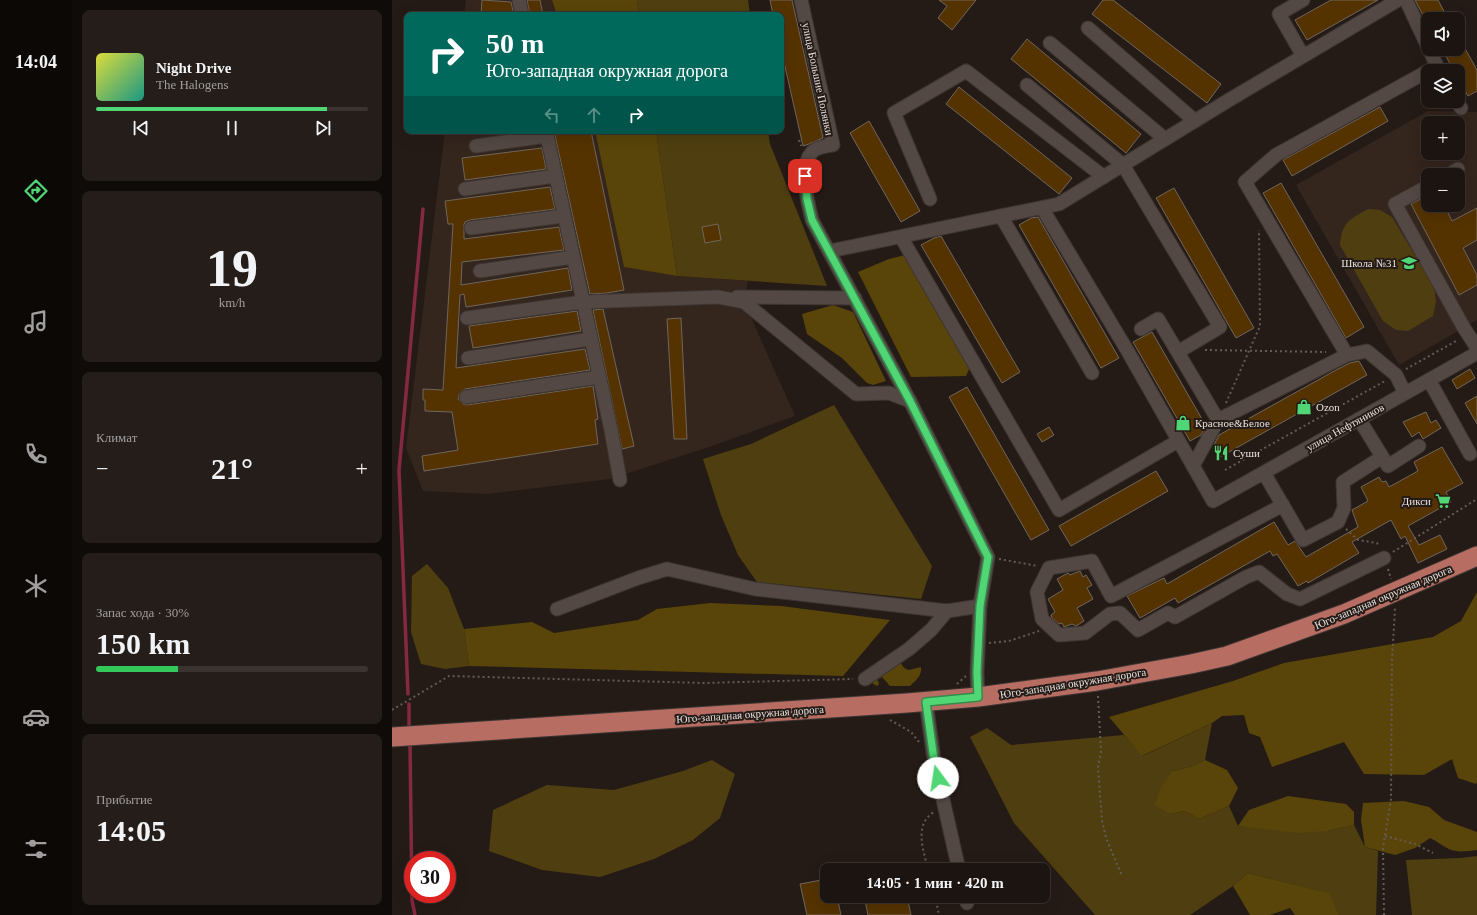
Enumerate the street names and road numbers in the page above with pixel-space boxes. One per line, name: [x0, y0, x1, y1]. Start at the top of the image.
street label: улица Большие Полянки: [800, 21, 836, 137]
street label: улица Нефтяников: [1304, 401, 1386, 453]
street label: Юго-западная окружная дорога: [1313, 563, 1454, 631]
street label: Юго-западная окружная дорога: [999, 665, 1147, 700]
street label: Юго-западная окружная дорога: [676, 703, 824, 725]

